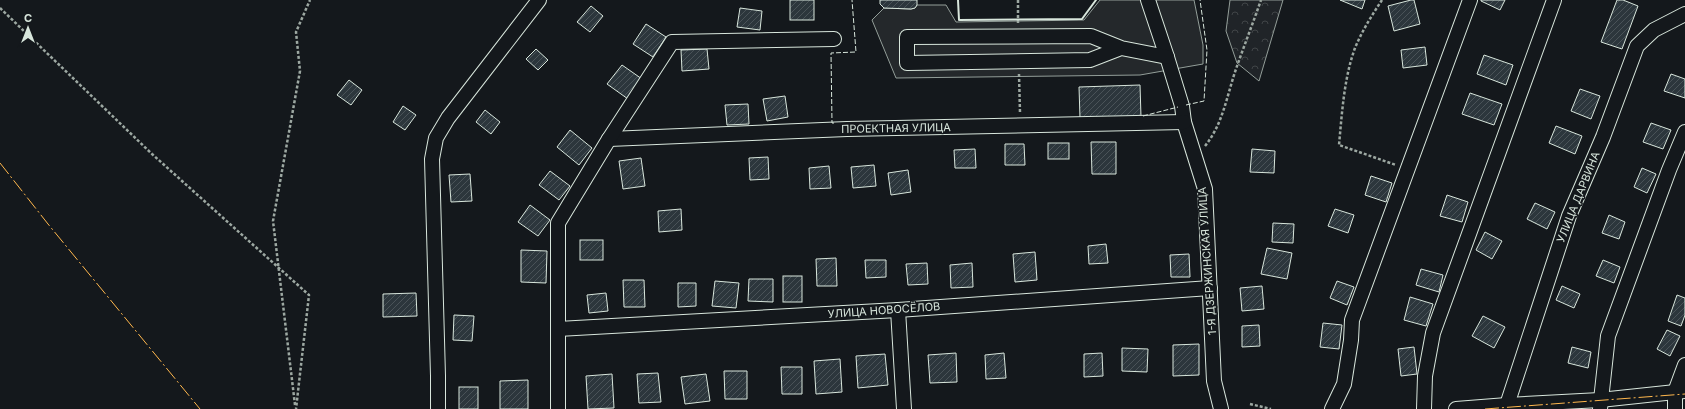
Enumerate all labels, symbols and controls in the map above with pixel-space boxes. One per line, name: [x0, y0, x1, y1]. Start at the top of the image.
north arrow: [8, 8, 48, 48]
text: С: [24, 11, 32, 25]
street label: ПРОЕКТНАЯ УЛИЦА: [841, 120, 951, 136]
street label: УЛИЦА ДАРВИНА: [1553, 149, 1603, 245]
street label: 1-Я ДЗЕРЖИНСКАЯ УЛИЦА: [1195, 186, 1219, 335]
street label: УЛИЦА НОВОСЁЛОВ: [827, 299, 941, 321]

